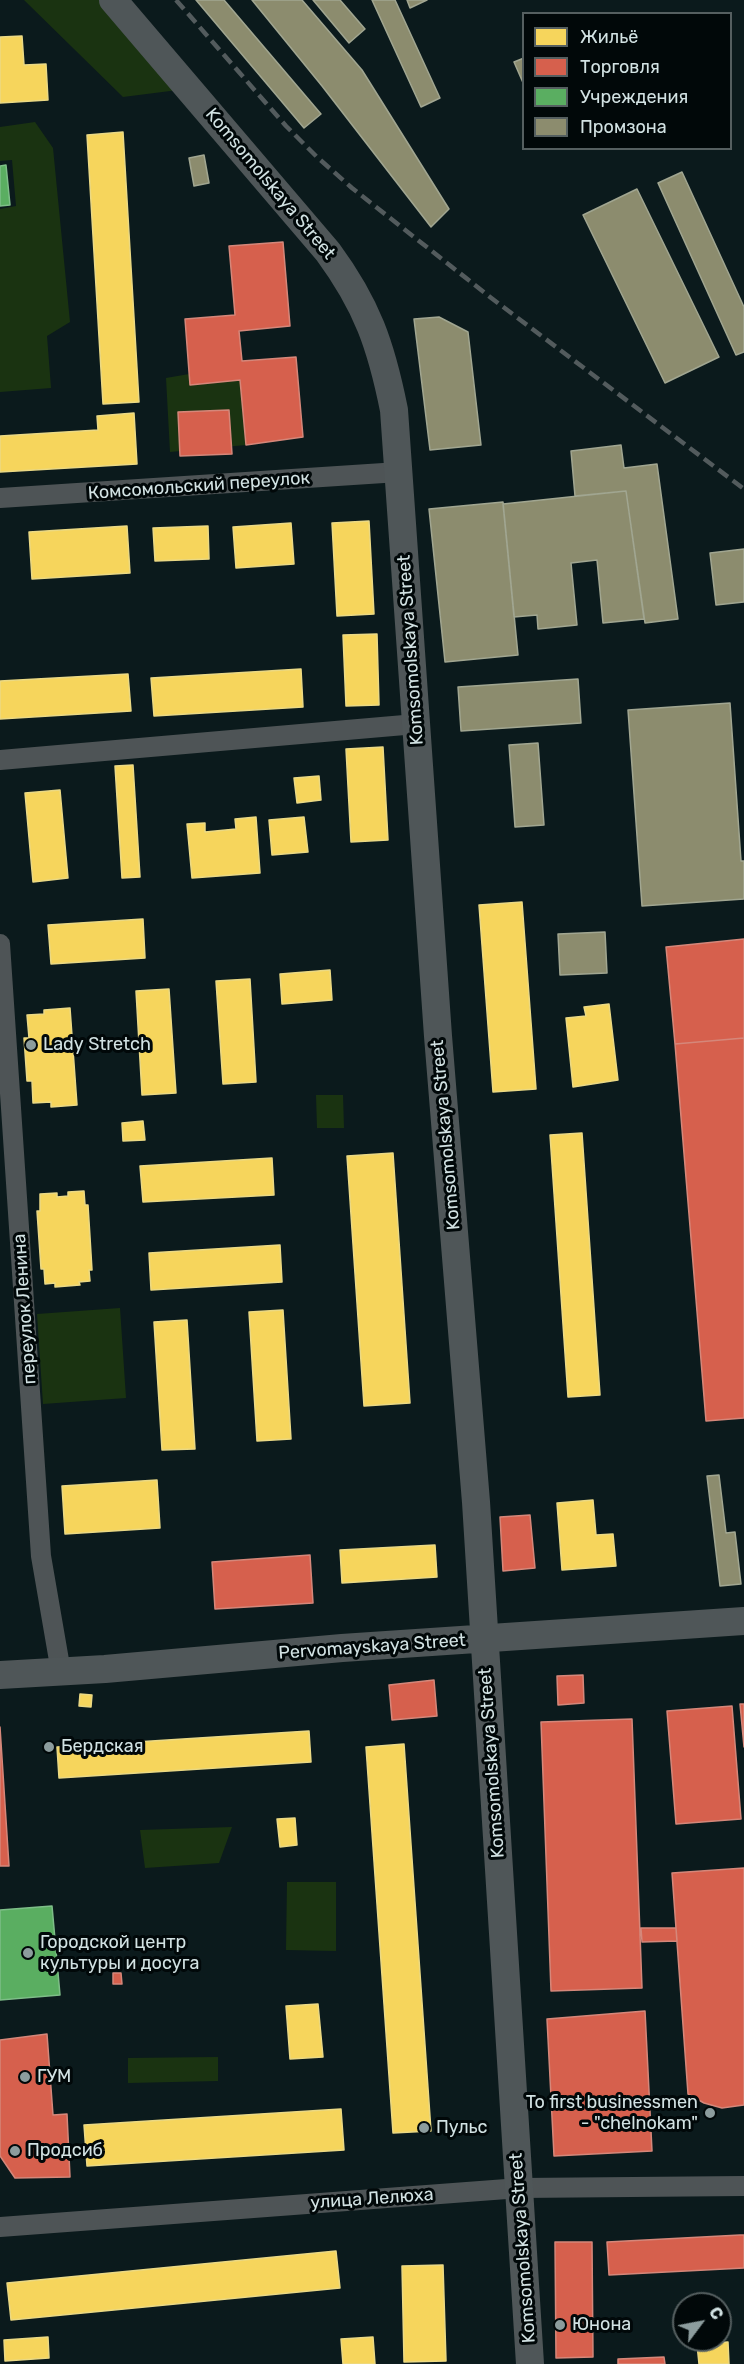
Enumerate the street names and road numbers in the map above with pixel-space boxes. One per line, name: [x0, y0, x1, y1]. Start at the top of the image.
street label: Komsomolskaya Street: [200, 104, 340, 264]
street label: Комсомольский переулок: [87, 467, 311, 505]
street label: Komsomolskaya Street: [394, 554, 428, 746]
street label: Komsomolskaya Street: [427, 1039, 465, 1231]
street label: переулок Ленина: [9, 1233, 41, 1385]
street label: Pervomayskaya Street: [278, 1630, 466, 1664]
street label: Komsomolskaya Street: [475, 1667, 509, 1859]
street label: Komsomolskaya Street: [506, 2152, 540, 2344]
street label: улица Лелюха: [310, 2184, 434, 2214]

